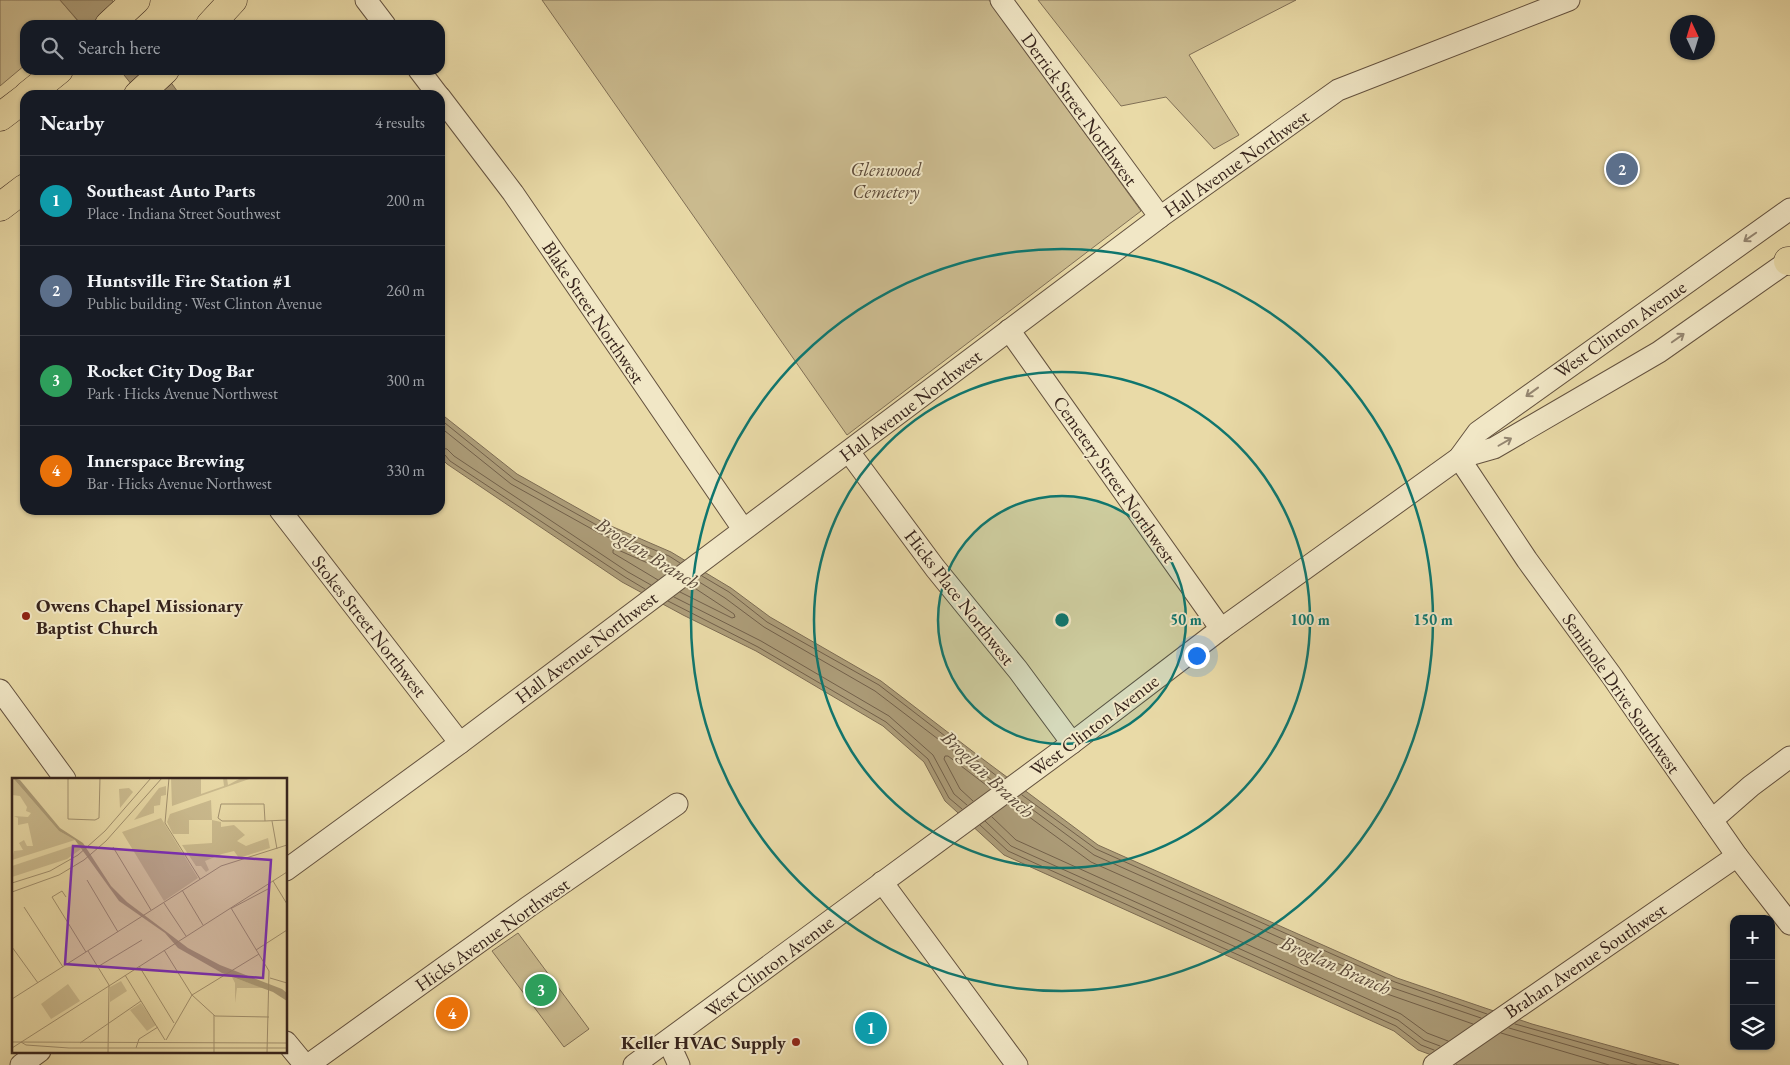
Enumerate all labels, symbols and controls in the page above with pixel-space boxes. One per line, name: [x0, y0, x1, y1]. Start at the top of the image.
north arrow: [1670, 15, 1715, 60]
search box: [20, 20, 445, 75]
street label: Derrick Street Northwest: [1016, 28, 1144, 191]
icon: search: [38, 34, 66, 62]
text: Search here: [78, 35, 160, 60]
street label: Hall Avenue Northwest: [1159, 104, 1314, 223]
text: Nearby: [40, 109, 104, 136]
text: 4 results: [375, 112, 425, 133]
pin: 2: [1606, 150, 1638, 188]
park label: Glenwood Cemetery: [850, 157, 922, 204]
text: Southeast Auto Parts: [87, 178, 255, 203]
text: 1: [52, 190, 60, 211]
text: 200 m: [386, 190, 425, 211]
text: Place · Indiana Street Southwest: [87, 203, 280, 224]
one-way arrow: [1743, 232, 1757, 242]
street label: Blake Street Northwest: [537, 236, 651, 389]
text: Huntsville Fire Station #1: [87, 268, 292, 293]
street label: West Clinton Avenue: [1550, 275, 1691, 384]
text: 2: [52, 280, 60, 301]
text: 260 m: [386, 280, 425, 301]
text: Public building · West Clinton Avenue: [87, 293, 322, 314]
one-way arrow: [1671, 333, 1685, 343]
street label: Hall Avenue Northwest: [834, 344, 987, 467]
text: Rocket City Dog Bar: [87, 358, 254, 383]
text: 3: [52, 370, 60, 391]
text: 300 m: [386, 370, 425, 391]
text: Park · Hicks Avenue Northwest: [87, 383, 278, 404]
one-way arrow: [1526, 387, 1539, 398]
street label: Cemetery Street Northwest: [1047, 391, 1182, 568]
one-way arrow: [1497, 436, 1511, 446]
text: Innerspace Brewing: [87, 448, 244, 473]
text: 4: [52, 460, 60, 481]
text: 330 m: [386, 460, 425, 481]
text: Bar · Hicks Avenue Northwest: [87, 473, 272, 494]
water label: Broglan Branch: [590, 510, 705, 595]
street label: Hicks Place Northwest: [899, 524, 1021, 670]
street label: Stokes Street Northwest: [306, 550, 433, 703]
street label: Hall Avenue Northwest: [510, 586, 663, 709]
place label: Owens Chapel Missionary Baptist Church: [36, 593, 244, 640]
street label: Seminole Drive Southwest: [1557, 608, 1687, 779]
marker: Owens Chapel Missionary Baptist Church: [20, 610, 32, 622]
text: 50 m: [1170, 610, 1202, 629]
text: 100 m: [1290, 610, 1330, 629]
text: 150 m: [1413, 610, 1453, 629]
centre of rings: [1053, 611, 1071, 629]
your location: [1184, 643, 1210, 669]
street label: West Clinton Avenue: [1025, 669, 1164, 782]
water label: Broglan Branch: [935, 724, 1040, 824]
inset map: [12, 778, 288, 1052]
street label: Hicks Avenue Northwest: [410, 872, 574, 997]
street label: Brahan Avenue Southwest: [1499, 897, 1671, 1024]
street label: West Clinton Avenue: [700, 910, 839, 1023]
map controls: [1730, 915, 1775, 1050]
button: +: [1730, 915, 1775, 960]
water label: Broglan Branch: [1276, 929, 1395, 1001]
button: −: [1730, 960, 1775, 1005]
pin: 3: [525, 971, 557, 1009]
pin: 4: [436, 994, 468, 1032]
button: layers: [1730, 1005, 1775, 1050]
pin: 1: [855, 1009, 887, 1047]
place label: Keller HVAC Supply: [621, 1030, 787, 1055]
marker: Keller HVAC Supply: [790, 1036, 802, 1048]

